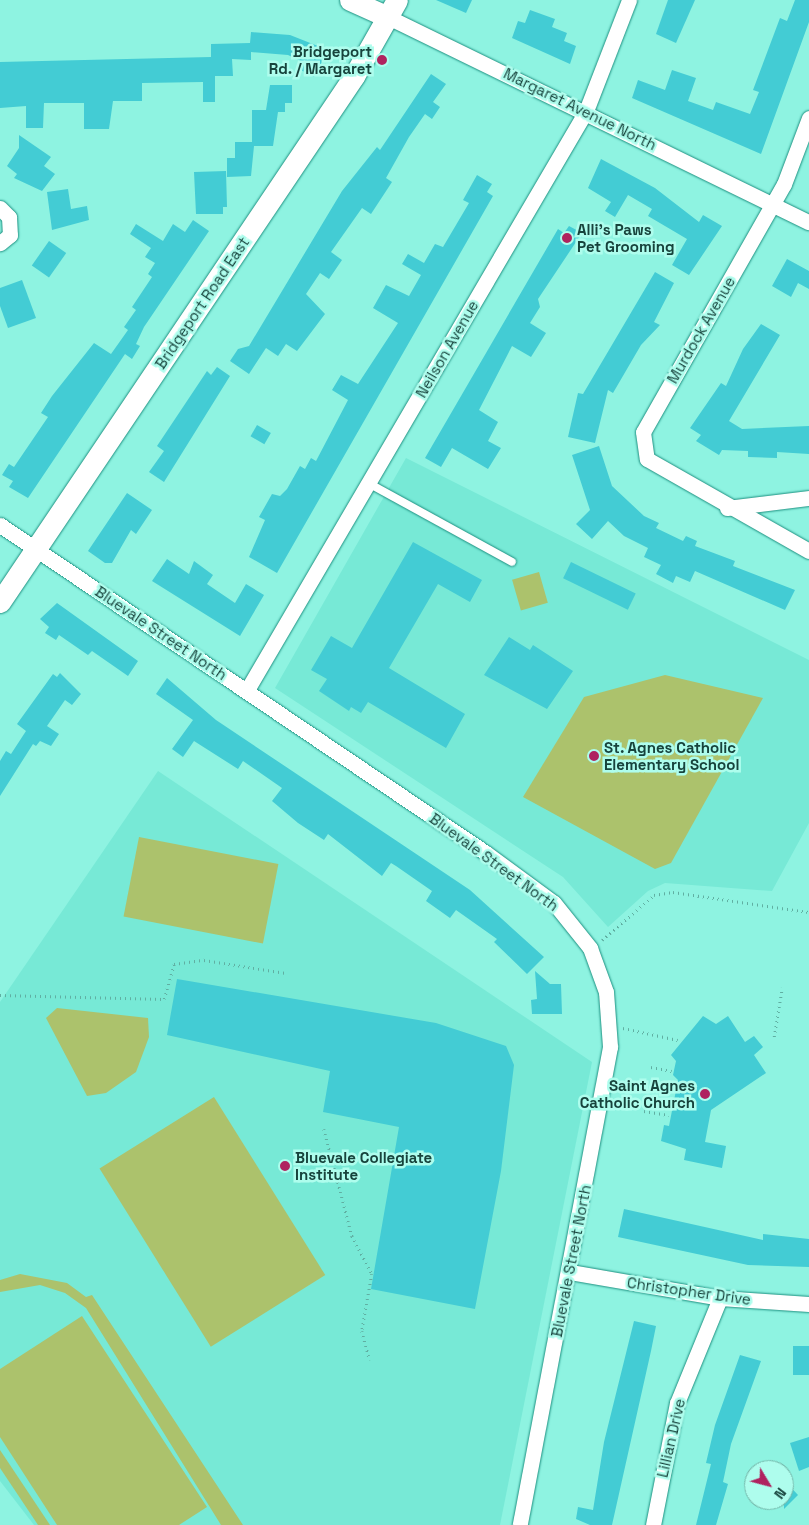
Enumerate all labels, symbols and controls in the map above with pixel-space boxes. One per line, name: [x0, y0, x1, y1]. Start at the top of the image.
place label: Bridgeport Rd. / Margaret: [268, 42, 372, 77]
marker: Bridgeport Rd. / Margaret: [376, 54, 388, 66]
street label: Margaret Avenue North: [501, 64, 659, 154]
place label: Alli’s Paws Pet Grooming: [577, 220, 675, 255]
marker: Alli’s Paws Pet Grooming: [561, 232, 573, 244]
street label: Bridgeport Road East: [151, 234, 253, 372]
street label: Murdock Avenue: [663, 273, 739, 387]
street label: Neilson Avenue: [412, 297, 482, 401]
street label: Bluevale Street North: [92, 582, 230, 684]
place label: St. Agnes Catholic Elementary School: [604, 738, 739, 773]
marker: St. Agnes Catholic Elementary School: [588, 750, 600, 762]
street label: Bluevale Street North: [426, 809, 562, 915]
place label: Saint Agnes Catholic Church: [580, 1076, 695, 1111]
marker: Saint Agnes Catholic Church: [699, 1088, 711, 1100]
place label: Bluevale Collegiate Institute: [295, 1148, 432, 1183]
marker: Bluevale Collegiate Institute: [279, 1160, 291, 1172]
street label: Bluevale Street North: [547, 1183, 595, 1339]
street label: Christopher Drive: [626, 1273, 752, 1309]
street label: Lillian Drive: [653, 1397, 689, 1479]
north arrow: [744, 1460, 794, 1510]
text: N: [770, 1484, 790, 1503]

